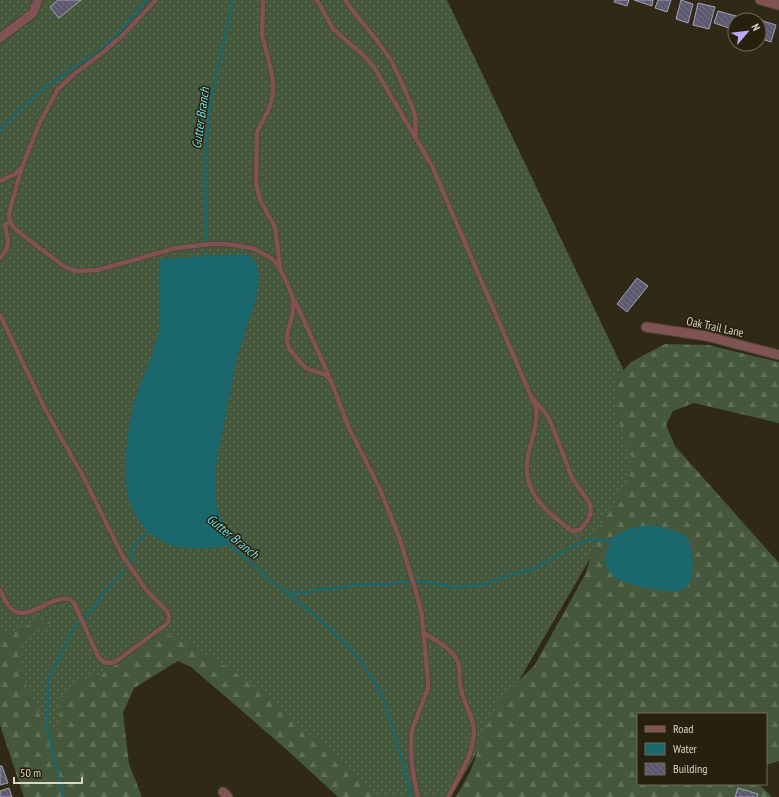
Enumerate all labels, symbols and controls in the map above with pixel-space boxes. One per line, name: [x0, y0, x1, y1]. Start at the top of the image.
north arrow: [727, 12, 767, 52]
text: N: [748, 21, 763, 33]
water label: Gutter Branch: [188, 85, 213, 150]
street label: Oak Trail Lane: [685, 313, 745, 340]
water label: Gutter Branch: [203, 510, 263, 563]
legend: [637, 713, 767, 785]
text: Road: [673, 721, 693, 736]
text: Water: [673, 741, 698, 756]
scale bar: [14, 759, 82, 785]
text: Building: [673, 761, 708, 776]
text: 50 m: [20, 765, 41, 780]

